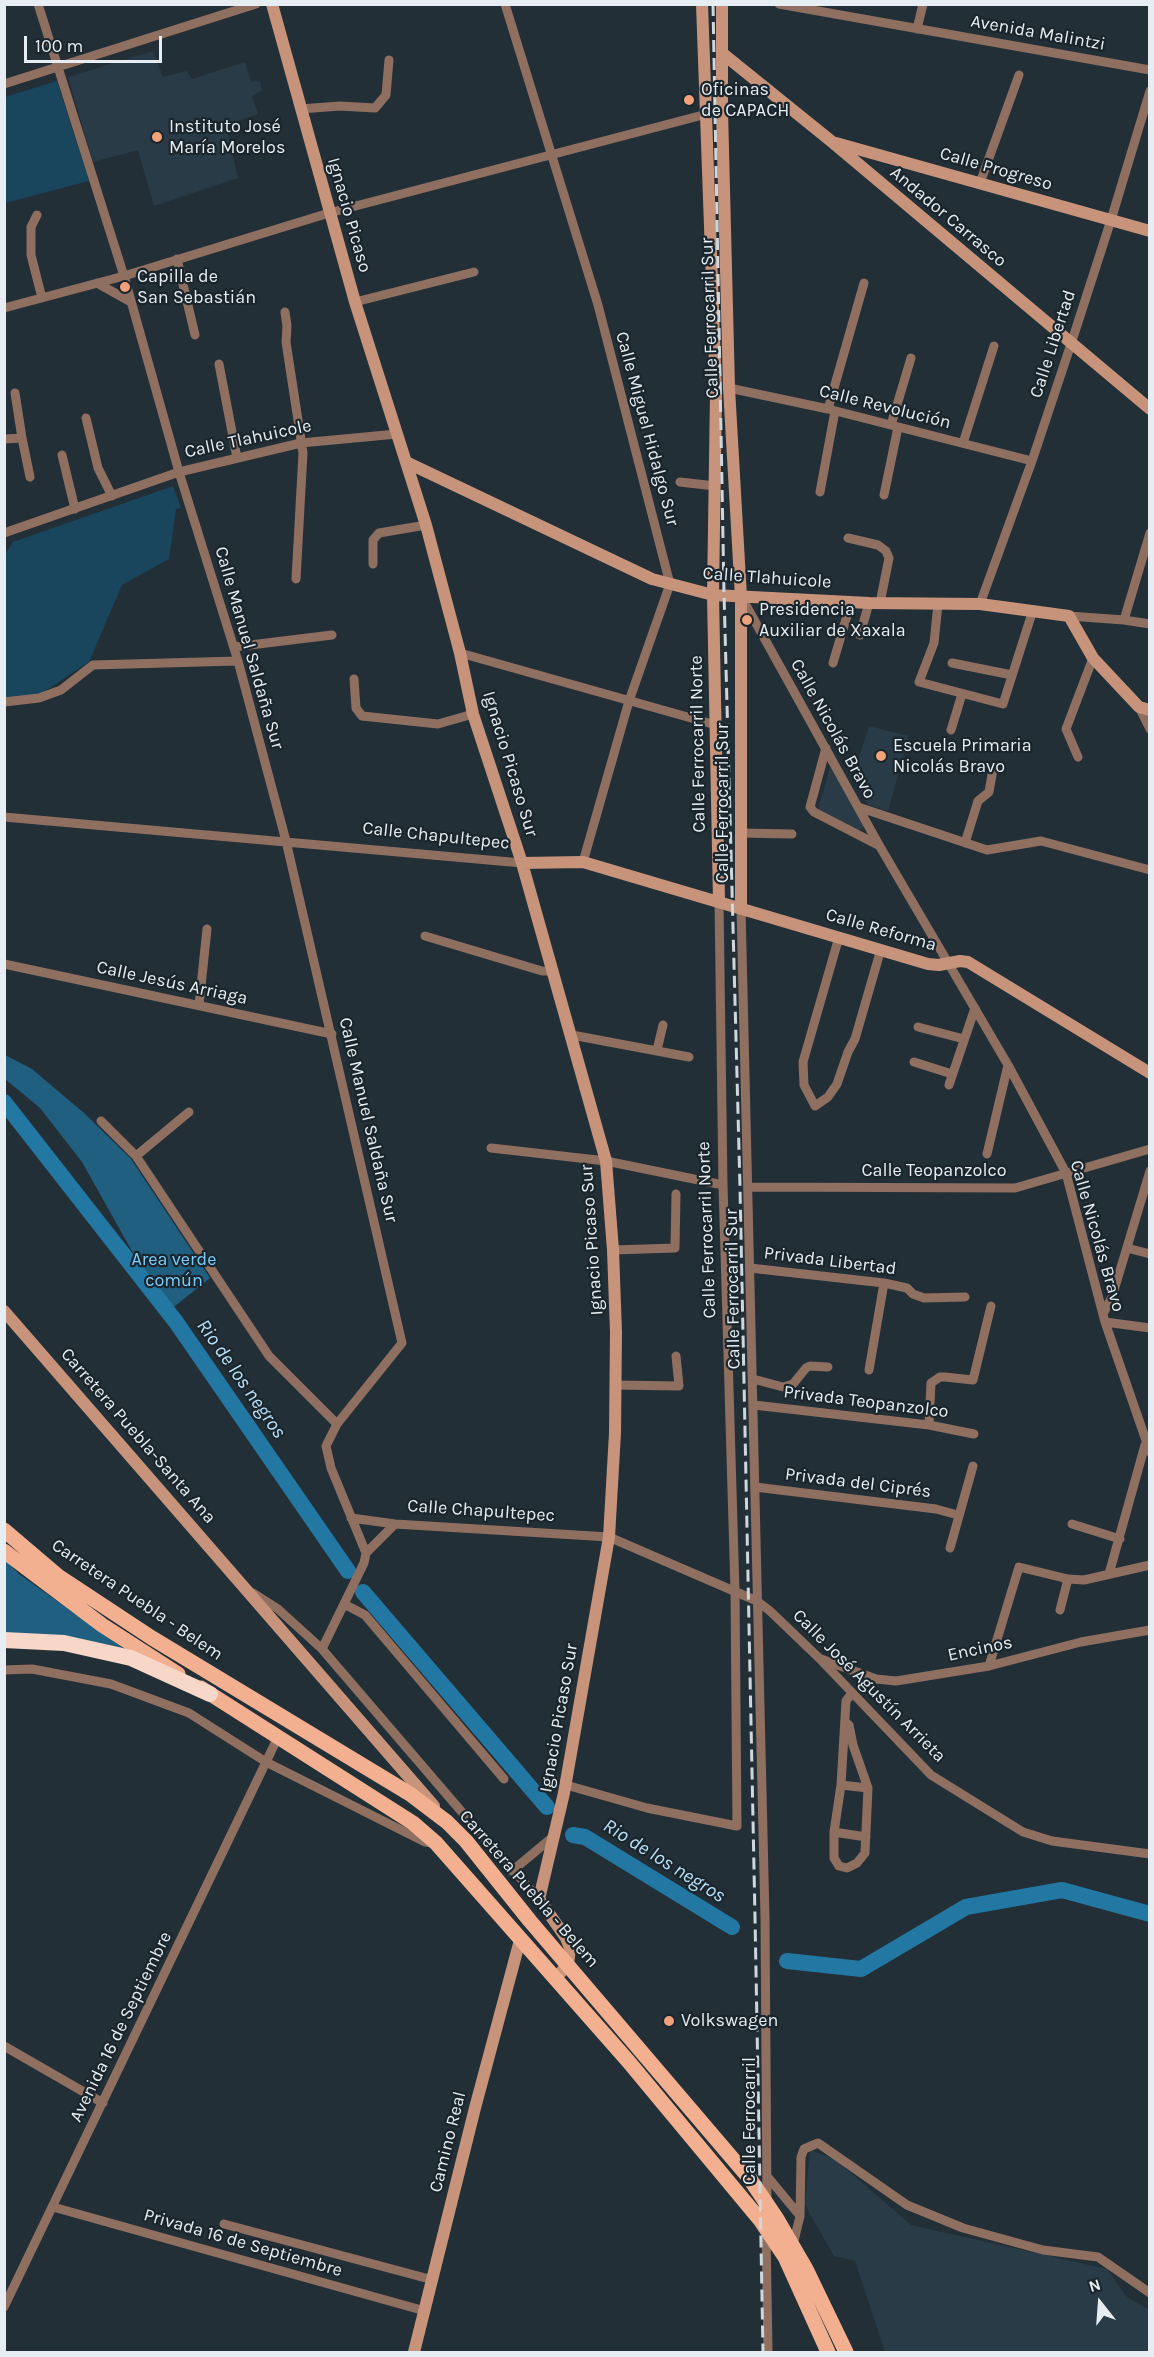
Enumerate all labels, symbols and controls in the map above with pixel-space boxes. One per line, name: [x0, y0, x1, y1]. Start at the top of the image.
street label: Avenida Malintzi: [969, 11, 1107, 55]
scale bar: [27, 24, 165, 62]
text: 100 m: [35, 35, 83, 57]
place label: Oficinas de CAPACH: [701, 79, 789, 122]
marker: Oficinas de CAPACH: [682, 93, 696, 107]
place label: Instituto José María Morelos: [169, 116, 285, 158]
marker: Instituto José María Morelos: [150, 130, 164, 144]
street label: Calle Progreso: [937, 143, 1055, 195]
street label: Ignacio Picaso: [322, 155, 376, 275]
street label: Andador Carrasco: [885, 162, 1011, 272]
street label: Calle Ferrocarril Sur: [696, 237, 724, 399]
place label: Capilla de San Sebastián: [137, 266, 256, 308]
marker: Capilla de San Sebastián: [118, 280, 132, 294]
street label: Calle Libertad: [1025, 287, 1081, 401]
street label: Calle Miguel Hidalgo Sur: [611, 329, 683, 529]
street label: Calle Revolución: [817, 380, 953, 434]
street label: Calle Tlahuicole: [183, 415, 313, 463]
street label: Calle Manuel Saldaña Sur: [210, 544, 288, 752]
street label: Calle Tlahuicole: [702, 563, 832, 593]
place label: Presidencia Auxiliar de Xaxala: [759, 599, 906, 642]
marker: Presidencia Auxiliar de Xaxala: [740, 613, 754, 627]
street label: Calle Ferrocarril Norte: [686, 655, 710, 833]
street label: Calle Nicolás Bravo: [786, 655, 880, 803]
street label: Ignacio Picaso Sur: [478, 689, 542, 839]
street label: Calle Ferrocarril Sur: [712, 723, 734, 883]
place label: Escuela Primaria Nicolás Bravo: [893, 735, 1032, 777]
marker: Escuela Primaria Nicolás Bravo: [874, 749, 888, 763]
street label: Calle Chapultepec: [361, 818, 511, 854]
street label: Calle Reforma: [823, 904, 939, 956]
street label: Calle Jesús Arriaga: [95, 956, 249, 1010]
street label: Calle Manuel Saldaña Sur: [334, 1015, 402, 1225]
street label: Calle Ferrocarril Norte: [693, 1141, 721, 1319]
street label: Calle Nicolás Bravo: [1065, 1158, 1129, 1314]
street label: Calle Teopanzolco: [861, 1160, 1007, 1182]
street label: Ignacio Picaso Sur: [576, 1164, 608, 1316]
street label: Calle Ferrocarril Sur: [721, 1208, 745, 1370]
street label: Privada Libertad: [763, 1242, 897, 1280]
park label: Area verde común: [132, 1249, 216, 1292]
water label: Rio de los negros: [191, 1315, 291, 1443]
street label: Carretera Puebla-Santa Ana: [56, 1344, 220, 1528]
street label: Privada Teopanzolco: [782, 1381, 950, 1423]
street label: Privada del Ciprés: [784, 1463, 932, 1503]
street label: Calle Chapultepec: [406, 1495, 556, 1527]
street label: Carretera Puebla - Belem: [47, 1535, 227, 1665]
street label: Calle José Agustín Arrieta: [788, 1605, 950, 1767]
street label: Encinos: [946, 1632, 1014, 1666]
street label: Ignacio Picaso Sur: [535, 1642, 583, 1794]
street label: Carretera Puebla - Belem: [455, 1806, 603, 1972]
water label: Rio de los negros: [598, 1814, 730, 1908]
street label: Avenida 16 de Septiembre: [65, 1928, 177, 2126]
place label: Volkswagen: [681, 2010, 778, 2032]
marker: Volkswagen: [662, 2014, 676, 2028]
street label: Calle Ferrocarril: [739, 2057, 761, 2185]
street label: Camino Real: [425, 2089, 471, 2195]
street label: Privada 16 de Septiembre: [141, 2204, 345, 2282]
north arrow: [1070, 2273, 1130, 2333]
text: N: [1086, 2275, 1103, 2296]

